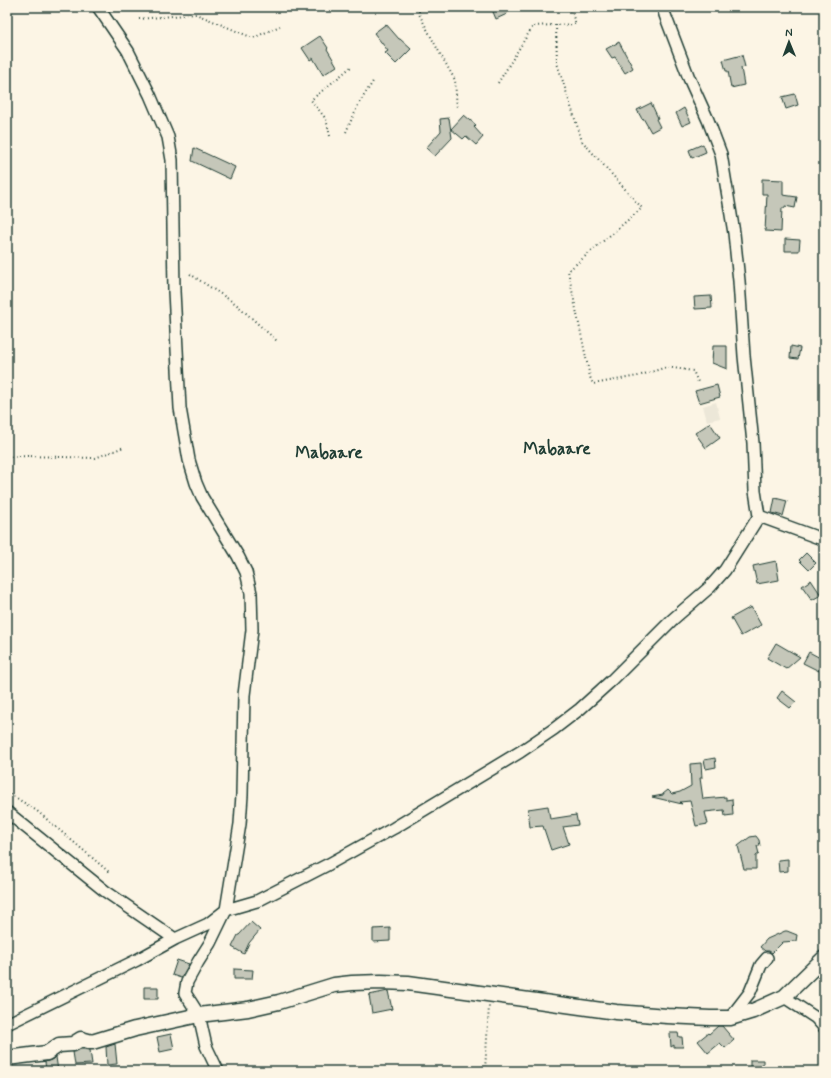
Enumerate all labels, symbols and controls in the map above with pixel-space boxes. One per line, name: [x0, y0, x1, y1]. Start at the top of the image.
north arrow: [769, 22, 809, 62]
text: N: [785, 26, 793, 40]
district label: Mabaare: [523, 438, 591, 460]
district label: Mabaare: [295, 442, 363, 464]

